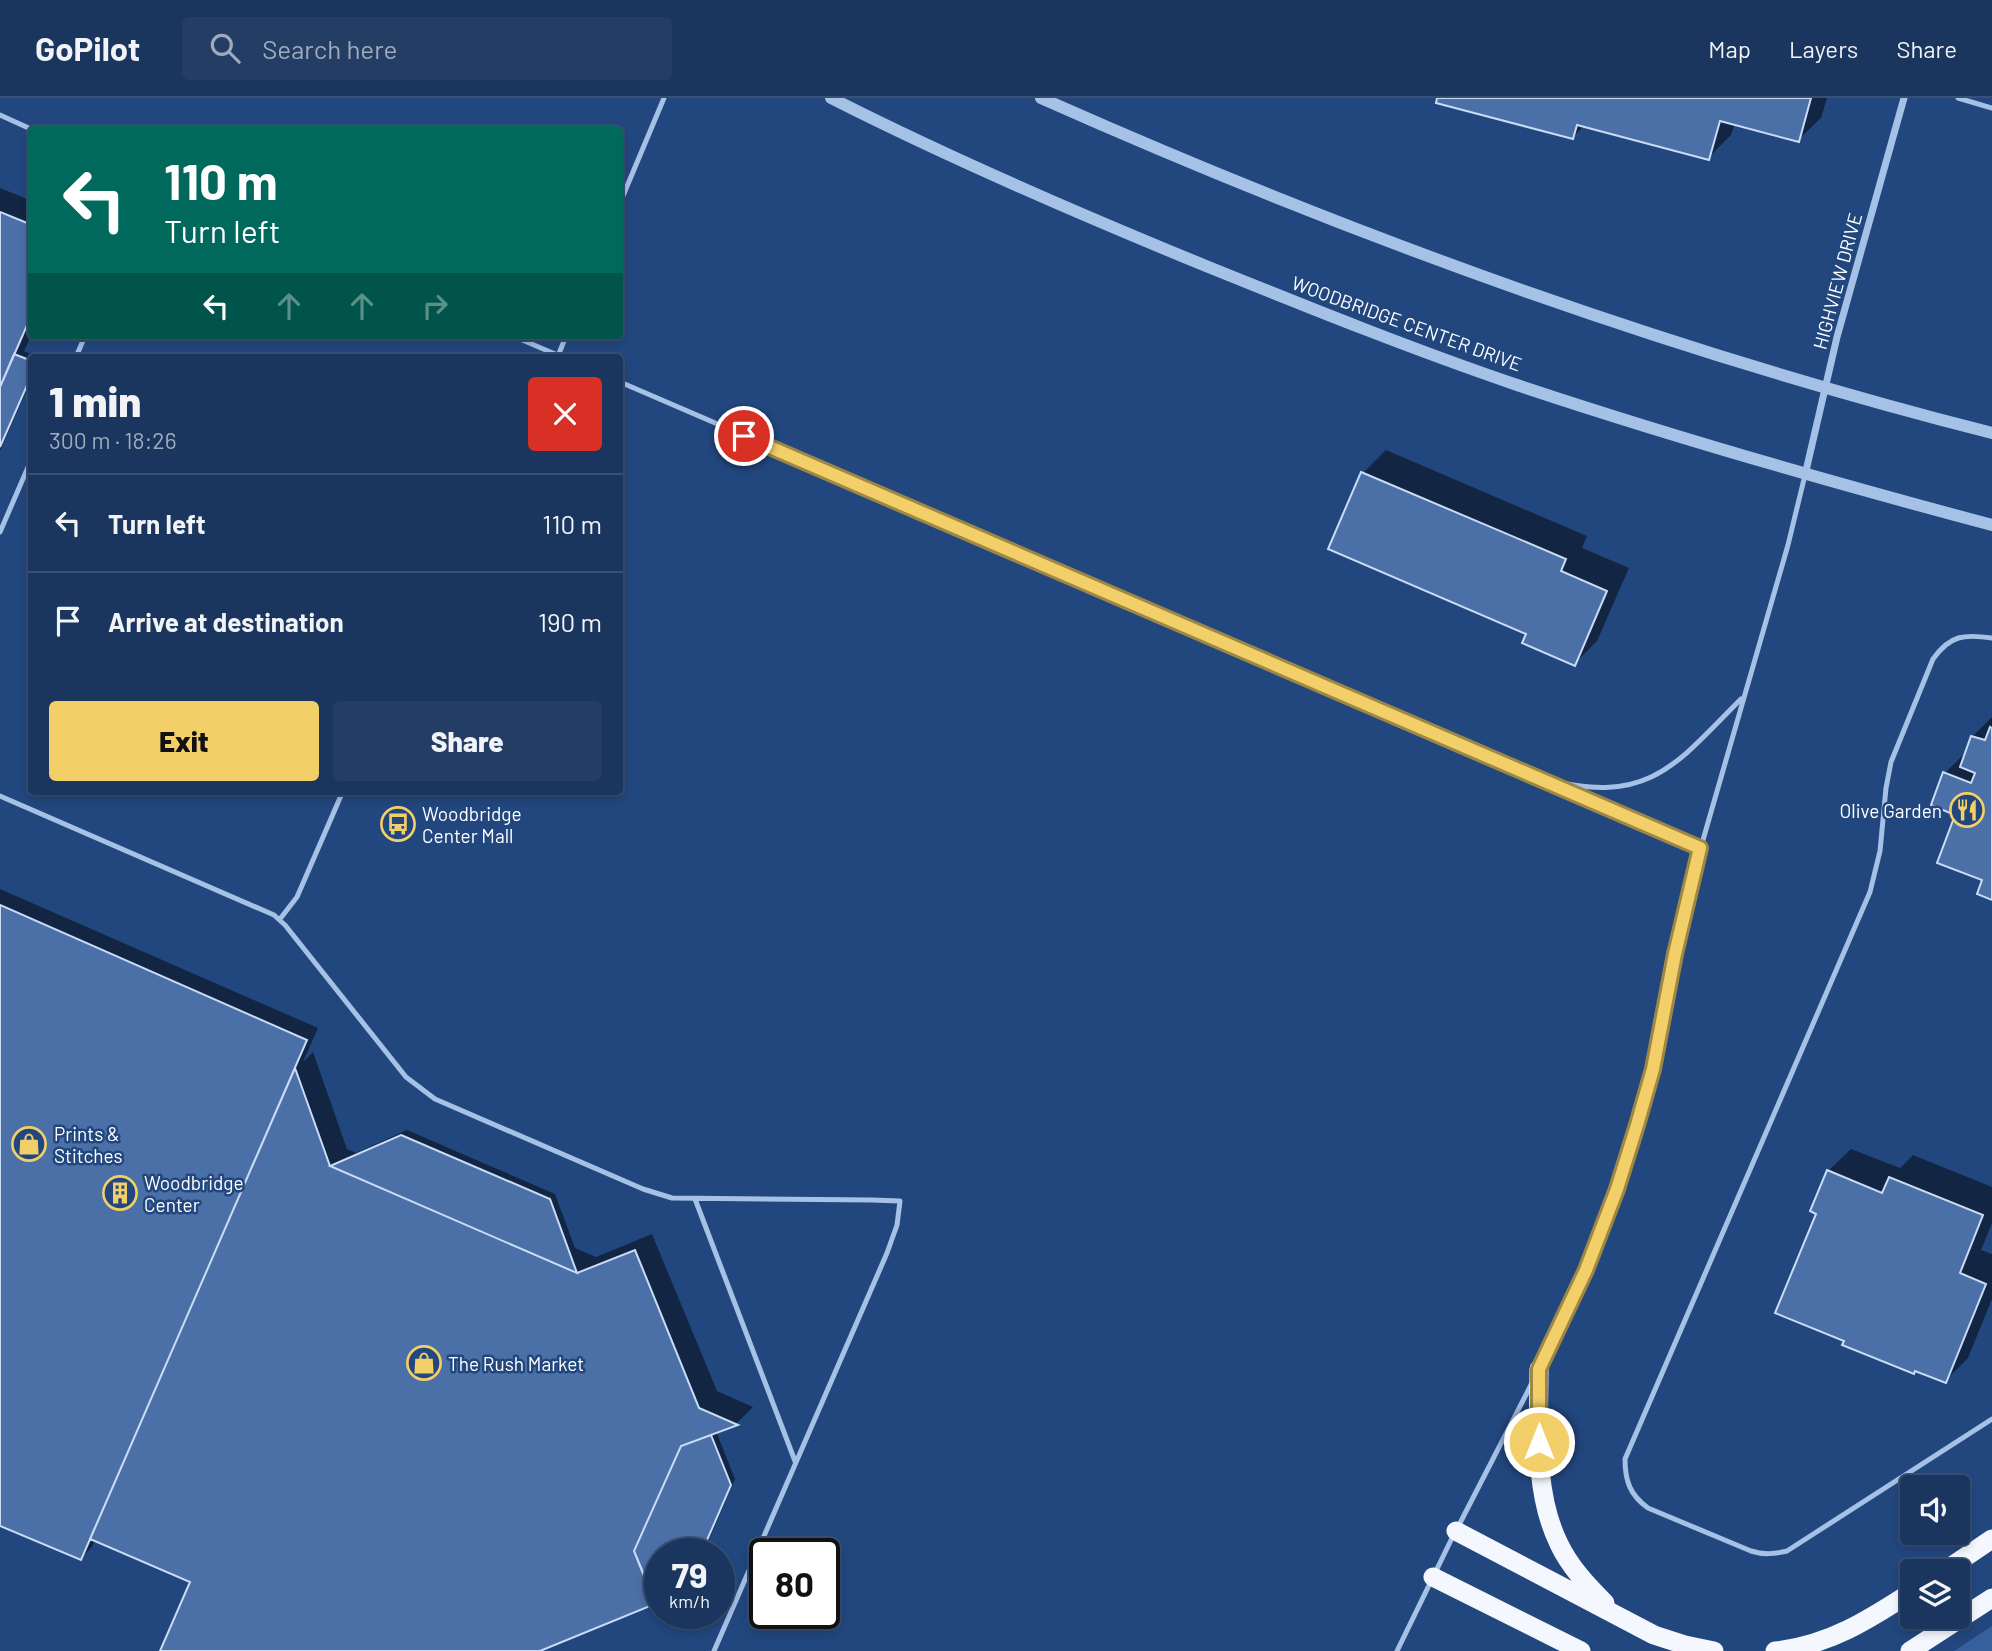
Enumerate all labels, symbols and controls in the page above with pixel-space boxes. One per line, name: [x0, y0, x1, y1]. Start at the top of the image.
search box: [182, 17, 672, 80]
text: GoPilot: [35, 28, 140, 68]
icon: search: [206, 29, 244, 67]
text: Search here: [262, 33, 397, 64]
text: Map: [1708, 34, 1751, 63]
text: Layers: [1789, 34, 1858, 63]
text: Share: [1896, 34, 1957, 63]
text: 110 m: [164, 151, 278, 210]
icon: left: [49, 154, 140, 245]
street label: HIGHVIEW DRIVE: [1808, 210, 1866, 352]
text: Turn left: [164, 211, 281, 249]
street label: WOODBRIDGE CENTER DRIVE: [1289, 271, 1525, 375]
icon: left: [197, 287, 235, 325]
icon: ahead: [270, 287, 308, 325]
icon: ahead: [343, 287, 381, 325]
icon: right: [416, 287, 454, 325]
text: 1 min: [49, 375, 141, 425]
button: close: [528, 377, 602, 451]
pin: [714, 406, 774, 466]
icon: arrive: [725, 417, 763, 455]
text: 300 m · 18:26: [49, 426, 177, 454]
icon: left: [49, 504, 87, 542]
text: Turn left: [108, 508, 206, 539]
text: 110 m: [542, 508, 602, 539]
icon: arrive: [49, 602, 87, 640]
text: Arrive at destination: [108, 606, 344, 637]
text: 190 m: [538, 606, 602, 637]
button: Exit: [49, 701, 319, 781]
button: Share: [333, 701, 602, 781]
restaurant icon: Olive Garden: [1948, 791, 1986, 829]
place label: Olive Garden: [1840, 799, 1942, 822]
place label: Woodbridge Center Mall: [422, 802, 522, 847]
bus stop icon: Woodbridge Center Mall: [379, 805, 417, 843]
place label: Prints & Stitches: [54, 1122, 123, 1167]
shop icon: Prints & Stitches: [10, 1125, 48, 1163]
place label: Woodbridge Center: [144, 1171, 244, 1216]
building icon: Woodbridge Center: [101, 1174, 139, 1212]
shop icon: The Rush Market: [405, 1344, 443, 1382]
place label: The Rush Market: [448, 1352, 584, 1375]
position arrow: [1502, 1405, 1576, 1479]
map controls: [1900, 1475, 1970, 1629]
button: sound: [1900, 1475, 1970, 1545]
speed limit sign: 80: [749, 1538, 840, 1629]
text: 79: [672, 1553, 707, 1595]
button: layers: [1900, 1559, 1970, 1629]
text: km/h: [669, 1590, 710, 1612]

